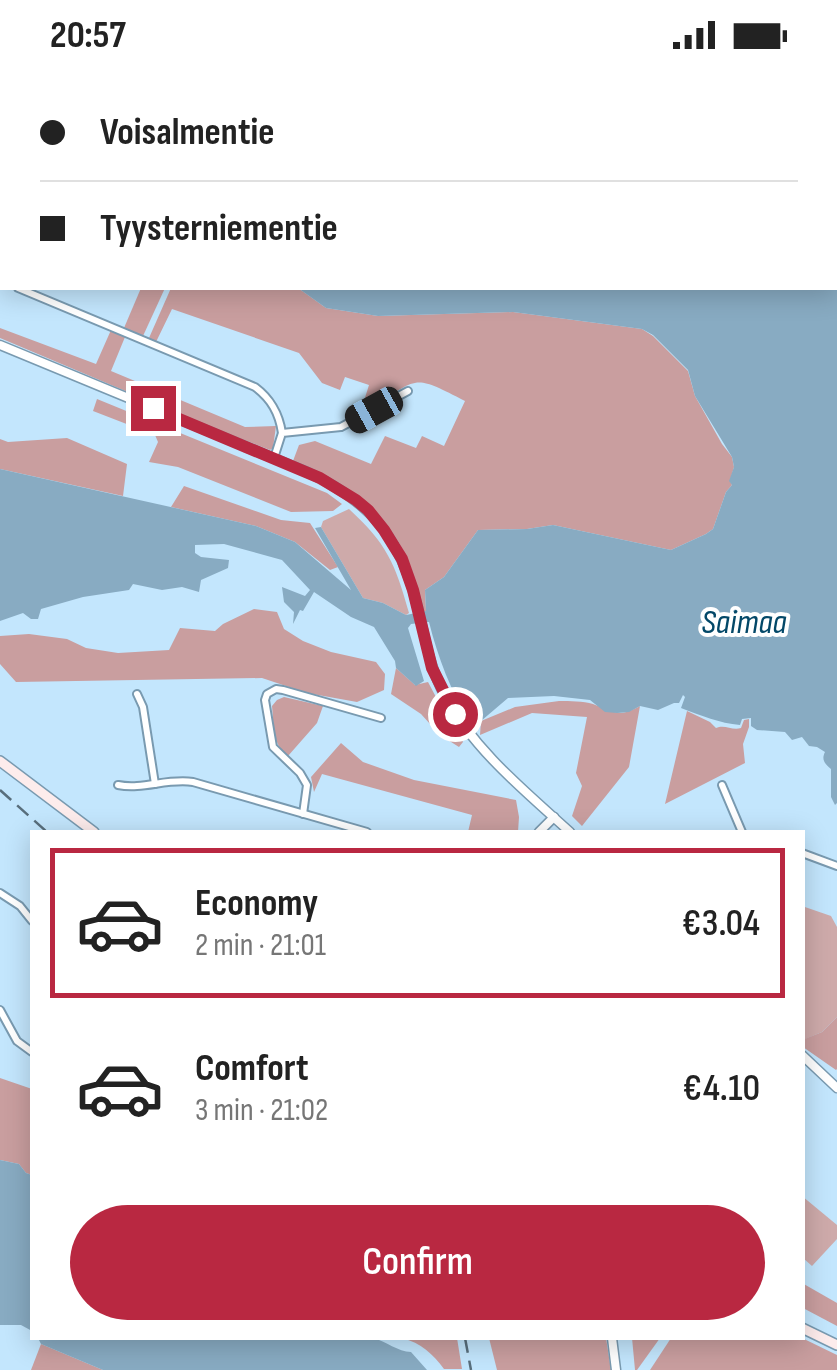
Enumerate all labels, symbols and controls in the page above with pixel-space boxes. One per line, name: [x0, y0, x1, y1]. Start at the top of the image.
text: 20:57: [50, 13, 126, 58]
text: Voisalmentie: [100, 110, 274, 155]
text: Tyysterniementie: [100, 206, 338, 251]
car: [340, 382, 408, 438]
route end: [131, 386, 176, 431]
water label: Saimaa: [701, 601, 787, 644]
route start: [433, 692, 478, 737]
icon: car: [75, 878, 165, 968]
text: Economy: [195, 881, 318, 926]
text: €3.04: [682, 901, 760, 946]
text: 2 min · 21:01: [195, 926, 326, 965]
icon: car: [75, 1043, 165, 1133]
text: Comfort: [195, 1046, 309, 1091]
text: €4.10: [682, 1066, 760, 1111]
text: 3 min · 21:02: [195, 1091, 328, 1130]
button: Confirm: [70, 1205, 765, 1320]

